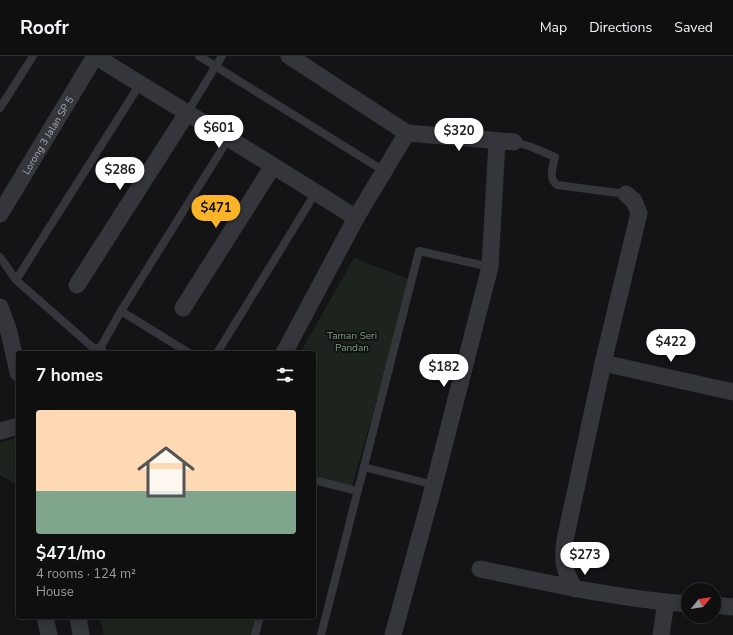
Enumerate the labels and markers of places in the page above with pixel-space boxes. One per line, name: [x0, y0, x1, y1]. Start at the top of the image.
pin: $601: [195, 115, 243, 149]
pin: $320: [435, 118, 483, 152]
pin: $286: [96, 157, 144, 191]
pin: $471: [192, 195, 240, 229]
pin: $422: [647, 329, 695, 363]
pin: $182: [420, 354, 468, 388]
pin: $273: [561, 542, 609, 576]

